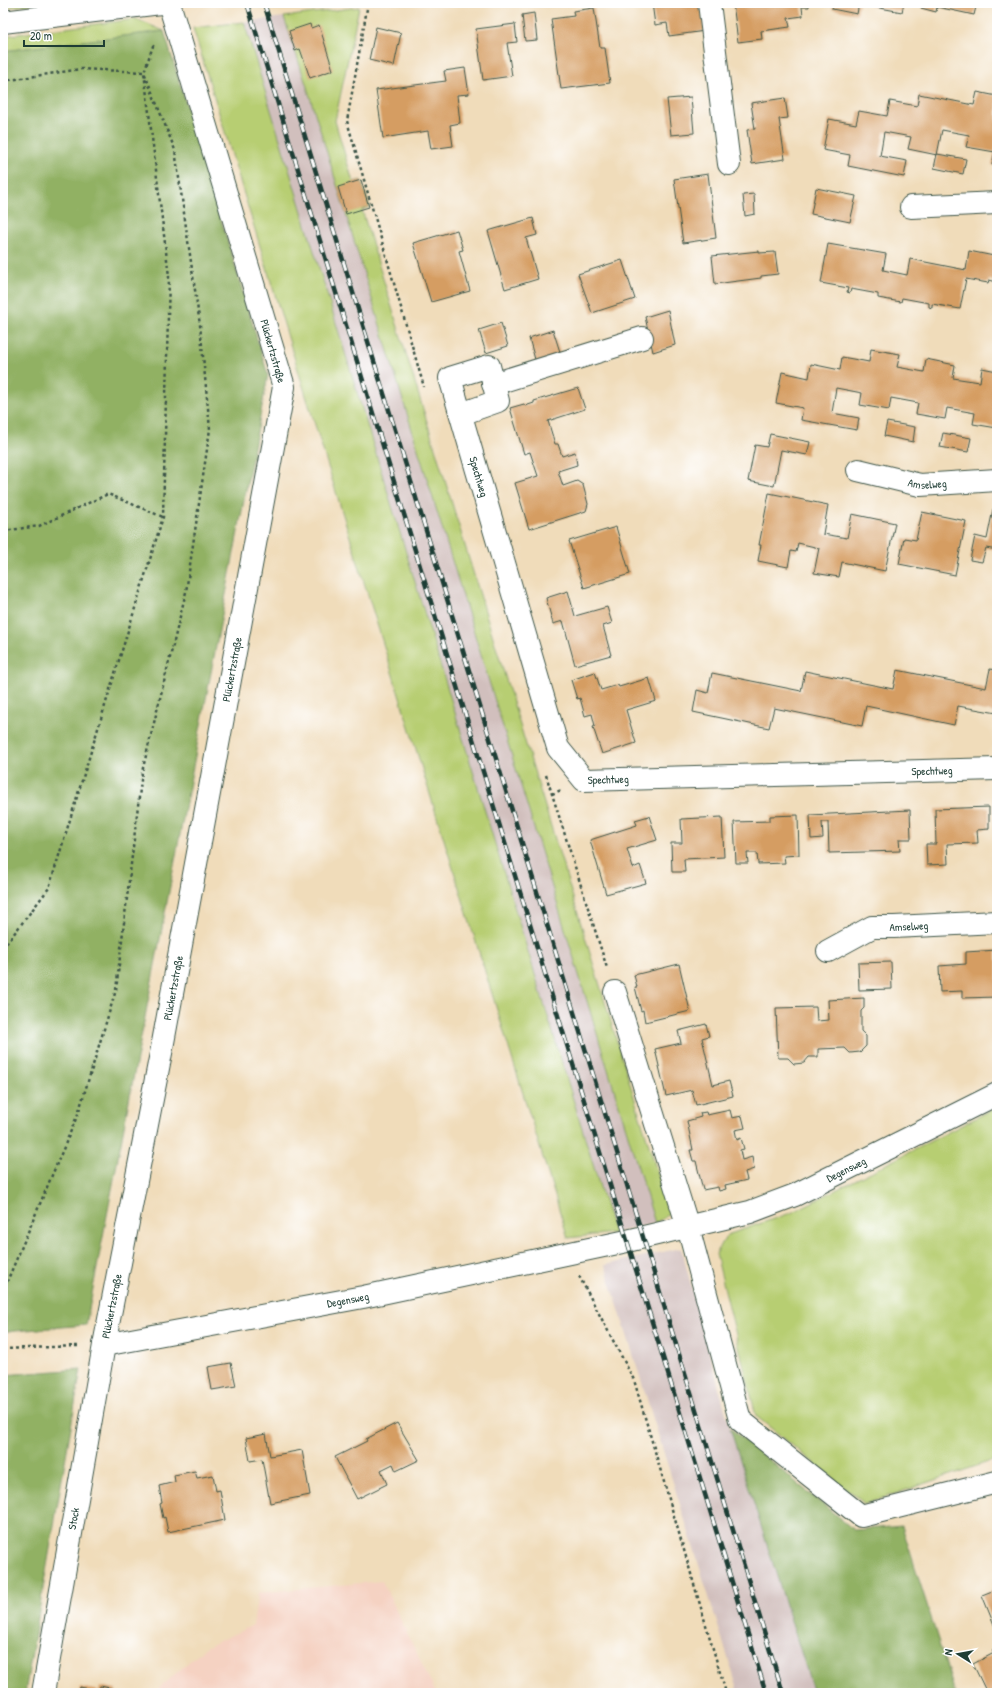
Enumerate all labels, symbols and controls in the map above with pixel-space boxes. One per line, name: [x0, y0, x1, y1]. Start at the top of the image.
scale bar: [24, 22, 104, 48]
text: 20 m: [30, 27, 52, 44]
street label: Plückertzstraße: [257, 318, 289, 385]
street label: Spechtweg: [466, 455, 491, 499]
street label: Amselweg: [906, 475, 947, 492]
street label: Plückertzstraße: [219, 635, 245, 703]
street label: Spechtweg: [911, 763, 953, 778]
street label: Spechtweg: [587, 772, 629, 787]
street label: Amselweg: [889, 918, 929, 934]
street label: Plückertzstraße: [160, 954, 186, 1021]
street label: Degensweg: [824, 1154, 868, 1185]
street label: Plückertzstraße: [98, 1272, 125, 1340]
street label: Degensweg: [326, 1289, 370, 1311]
street label: Stock: [65, 1506, 82, 1531]
north arrow: [938, 1634, 978, 1674]
text: N: [941, 1648, 956, 1656]

